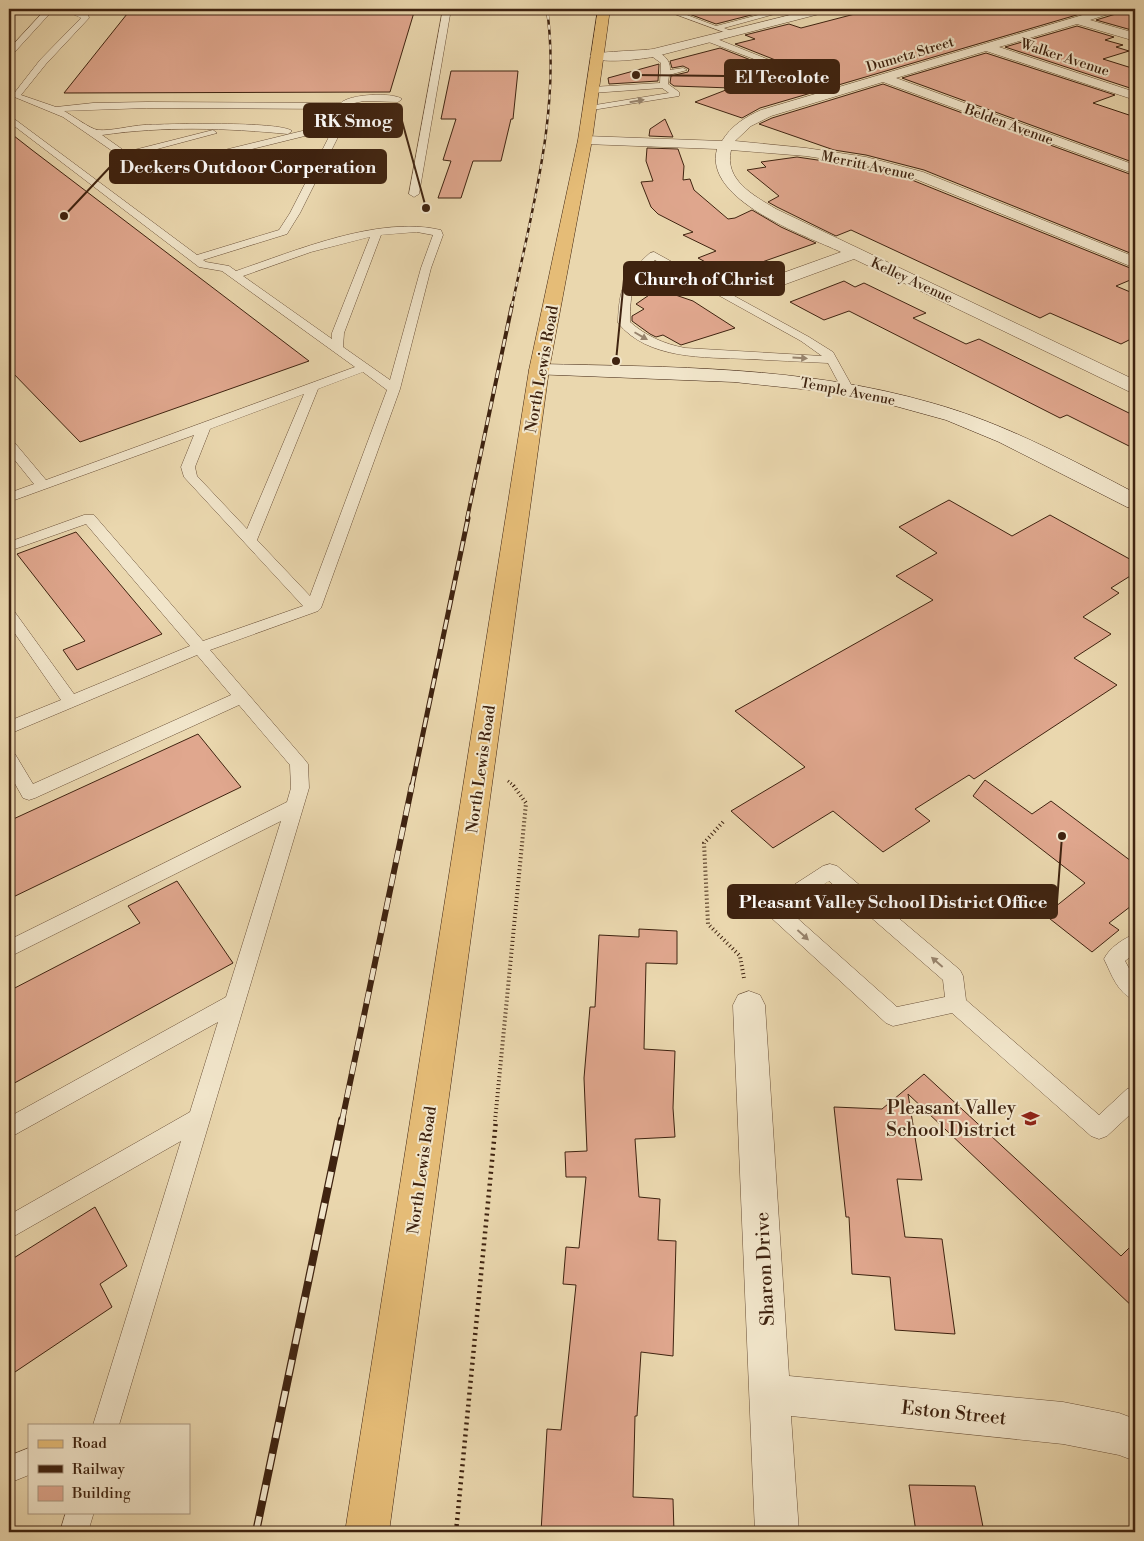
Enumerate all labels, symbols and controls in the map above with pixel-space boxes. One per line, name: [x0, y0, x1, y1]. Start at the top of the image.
street label: Dumetz Street: [864, 33, 956, 77]
street label: Walker Avenue: [1017, 35, 1111, 81]
callout: El Tecolote: [725, 60, 839, 93]
text: El Tecolote: [735, 66, 830, 89]
one-way arrow: [630, 96, 646, 104]
street label: Belden Avenue: [961, 100, 1056, 149]
callout: RK Smog: [304, 104, 402, 137]
text: RK Smog: [314, 110, 393, 133]
street label: Merritt Avenue: [819, 147, 916, 185]
callout: Deckers Outdoor Corperation: [110, 150, 386, 183]
text: Deckers Outdoor Corperation: [120, 156, 376, 179]
street label: Kelley Avenue: [868, 254, 955, 308]
callout: Church of Christ: [624, 262, 784, 295]
text: Church of Christ: [634, 268, 775, 291]
street label: North Lewis Road: [521, 304, 563, 434]
one-way arrow: [635, 332, 648, 341]
one-way arrow: [793, 355, 809, 363]
street label: Temple Avenue: [799, 374, 897, 410]
street label: North Lewis Road: [462, 704, 500, 834]
callout: Pleasant Valley School District Office: [728, 885, 1057, 918]
text: Pleasant Valley School District Office: [739, 891, 1048, 914]
one-way arrow: [797, 929, 809, 941]
one-way arrow: [931, 957, 944, 968]
place label: Pleasant Valley School District: [886, 1096, 1017, 1142]
street label: North Lewis Road: [403, 1105, 441, 1235]
school or university icon: Pleasant Valley School District: [1020, 1108, 1040, 1128]
street label: Sharon Drive: [750, 1211, 780, 1327]
street label: Eston Street: [900, 1396, 1008, 1430]
legend: [28, 1424, 190, 1514]
text: Road: [72, 1434, 107, 1453]
text: Railway: [72, 1460, 126, 1479]
text: Building: [71, 1484, 131, 1503]

